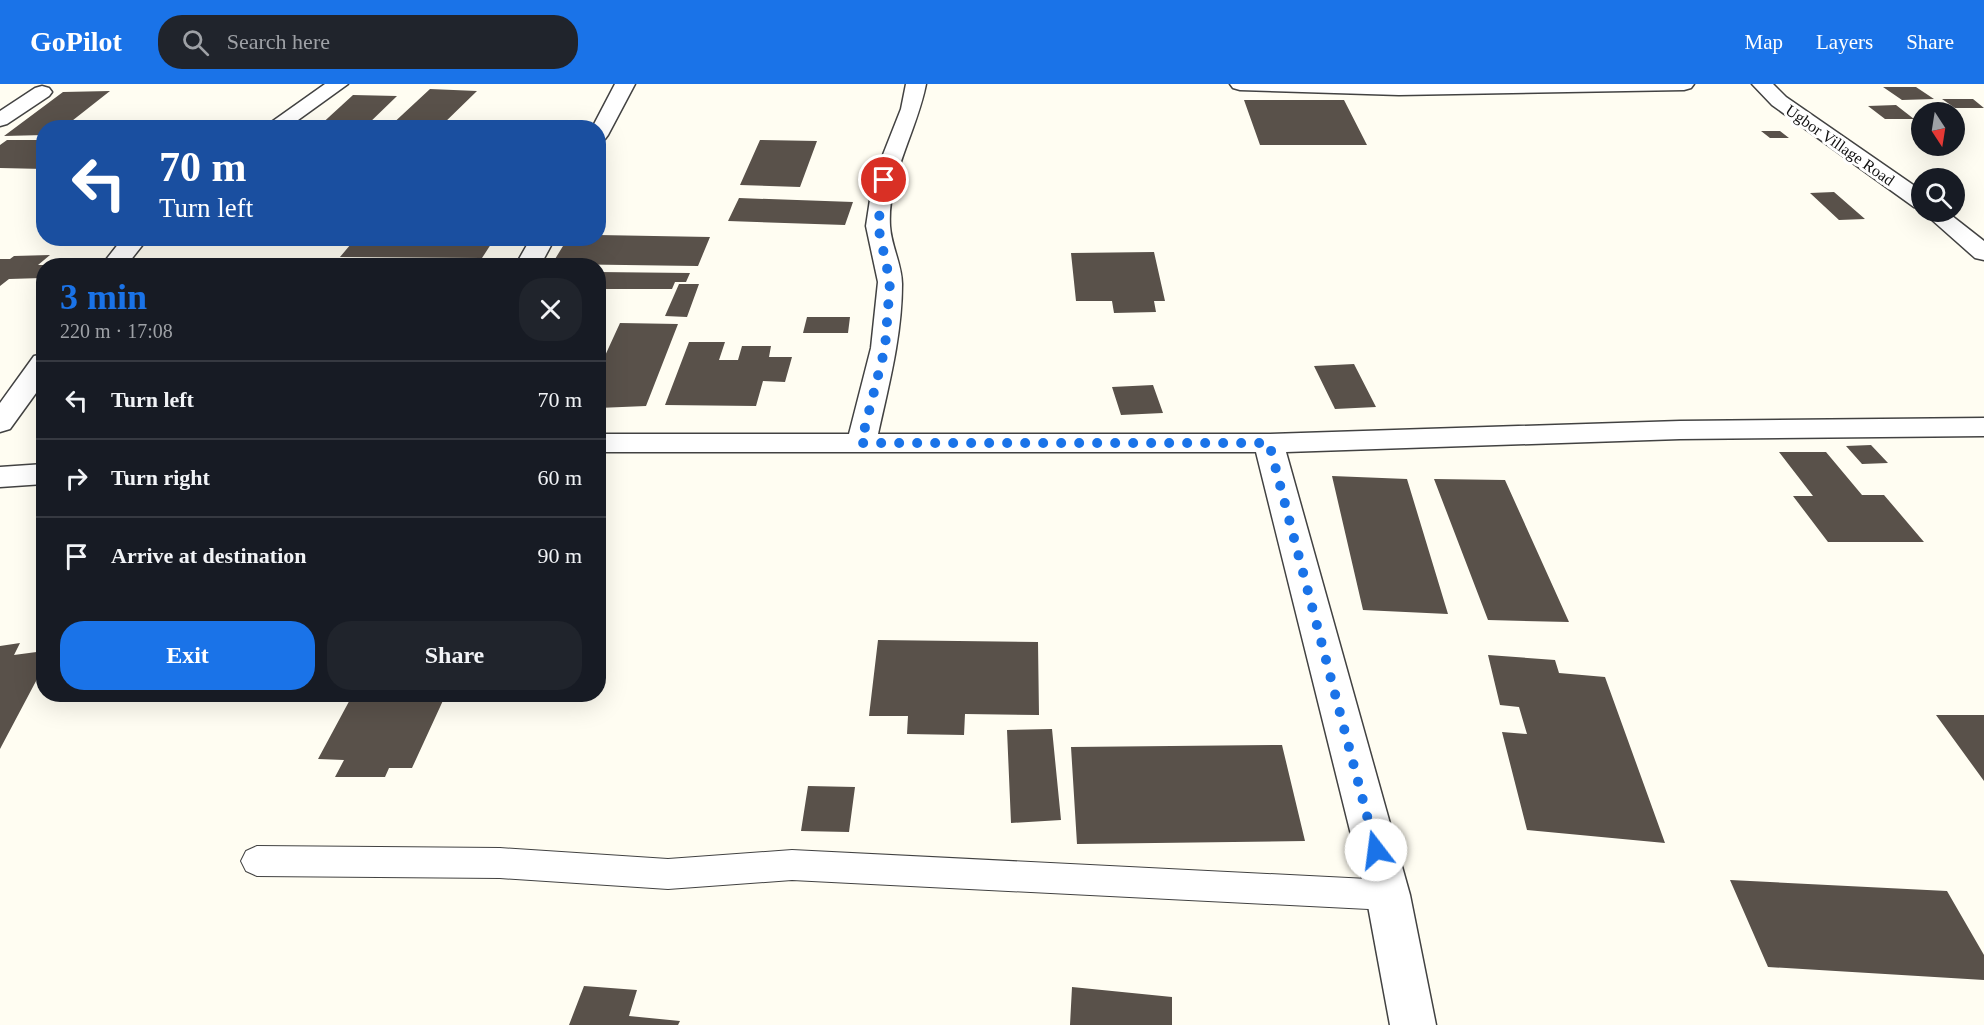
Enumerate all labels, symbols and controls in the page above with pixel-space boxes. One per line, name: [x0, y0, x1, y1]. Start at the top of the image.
search box: [158, 15, 578, 69]
text: GoPilot: [30, 26, 122, 57]
icon: search: [179, 26, 212, 59]
text: Search here: [227, 29, 330, 54]
text: Map: [1745, 30, 1783, 54]
text: Layers: [1816, 30, 1873, 54]
text: Share: [1906, 30, 1954, 54]
street label: Ugbor Village Road: [1782, 101, 1898, 190]
north arrow: [1911, 102, 1965, 156]
map controls: [1911, 102, 1965, 222]
icon: left: [60, 144, 138, 222]
text: 70 m: [159, 144, 247, 190]
pin: [858, 154, 909, 205]
icon: arrive: [867, 163, 900, 196]
button: search: [1911, 168, 1965, 222]
text: Turn left: [159, 193, 253, 223]
text: 3 min: [60, 277, 147, 317]
button: close: [519, 278, 582, 341]
text: 220 m · 17:08: [60, 320, 173, 342]
icon: left: [60, 384, 93, 417]
text: Turn left: [111, 387, 194, 412]
text: 70 m: [537, 387, 582, 412]
icon: right: [60, 462, 93, 495]
text: Turn right: [111, 465, 210, 490]
text: 60 m: [537, 465, 582, 490]
icon: arrive: [60, 540, 93, 573]
text: Arrive at destination: [111, 543, 307, 568]
text: 90 m: [537, 543, 582, 568]
button: Exit: [60, 621, 315, 690]
button: Share: [327, 621, 582, 690]
position arrow: [1344, 818, 1408, 882]

